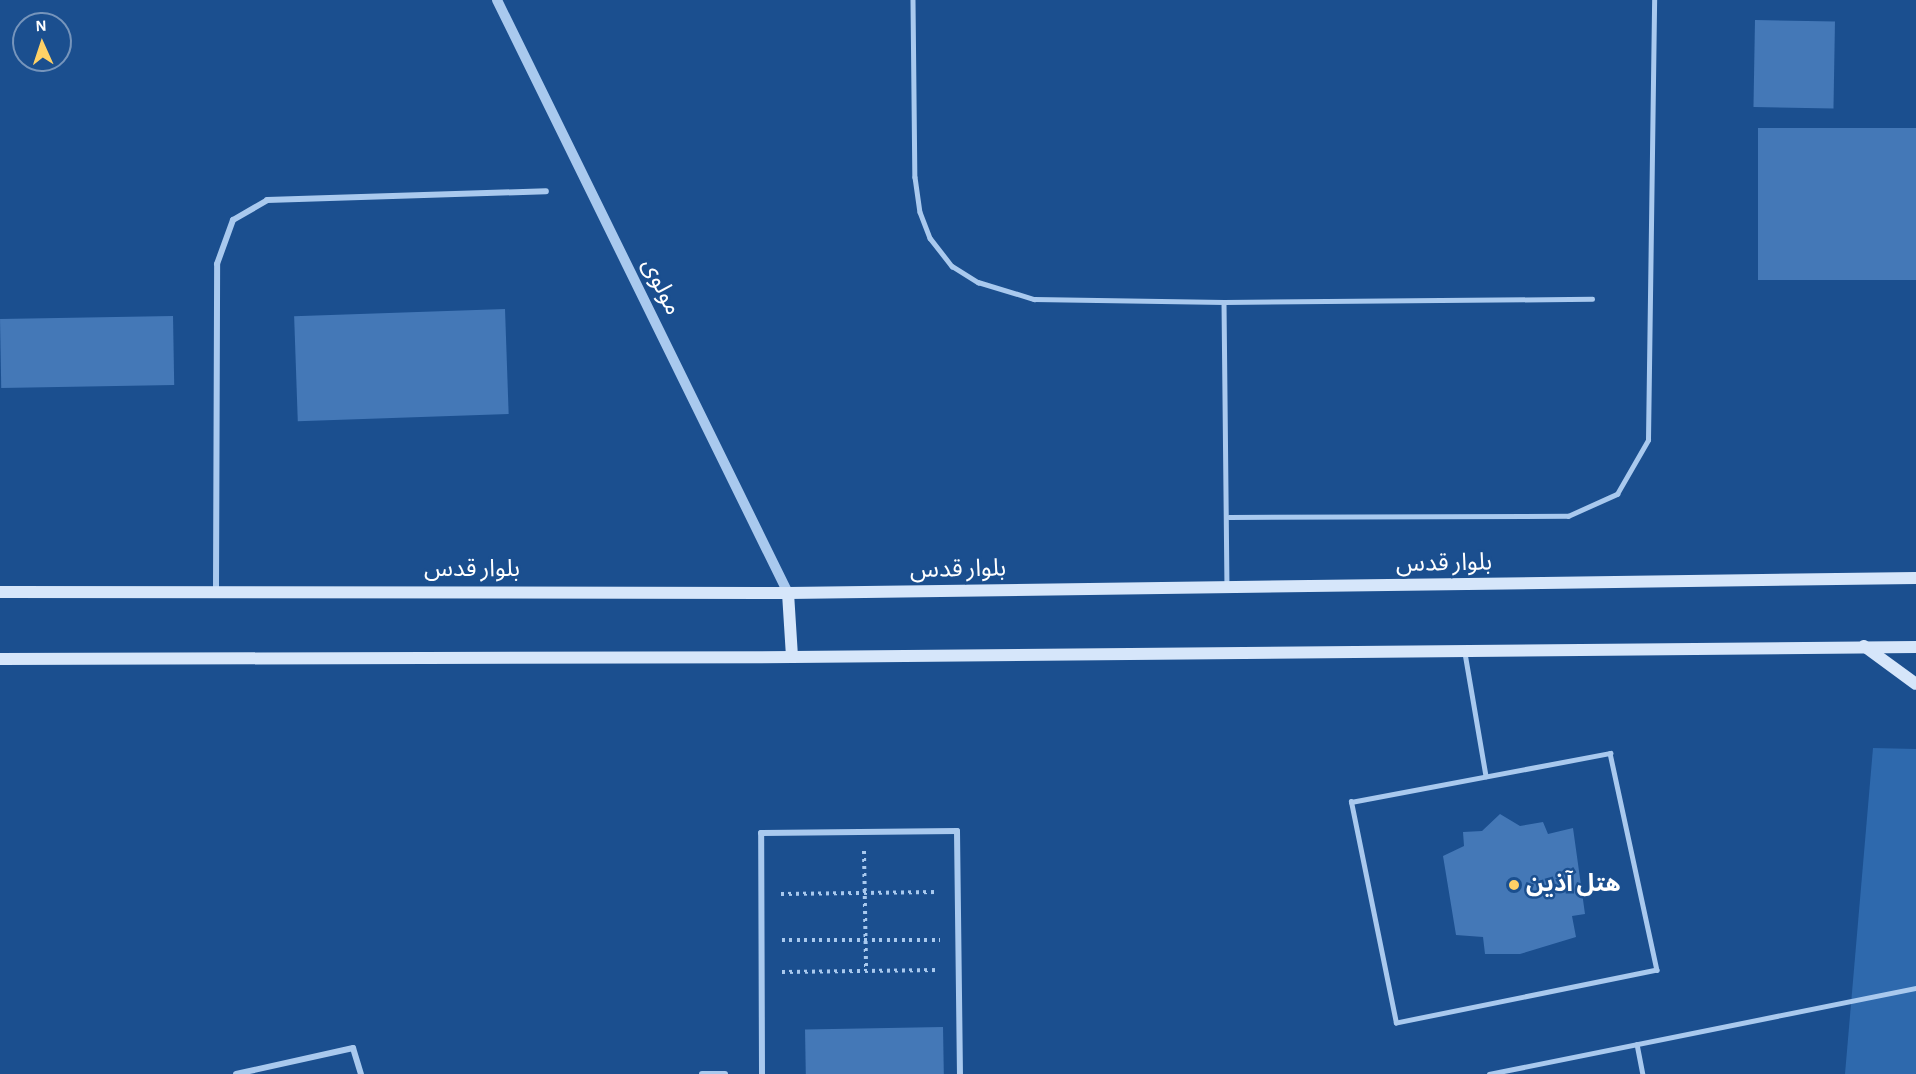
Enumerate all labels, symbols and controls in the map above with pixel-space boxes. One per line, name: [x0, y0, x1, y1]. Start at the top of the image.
north arrow: [12, 12, 72, 72]
text: N: [35, 18, 47, 34]
street label: مولوی: [635, 254, 687, 320]
street label: بلوار قدس: [1396, 549, 1492, 579]
street label: بلوار قدس: [910, 555, 1006, 585]
street label: بلوار قدس: [424, 556, 520, 584]
place label: هتل آذین: [1526, 871, 1621, 899]
marker: هتل آذین: [1507, 878, 1521, 892]

